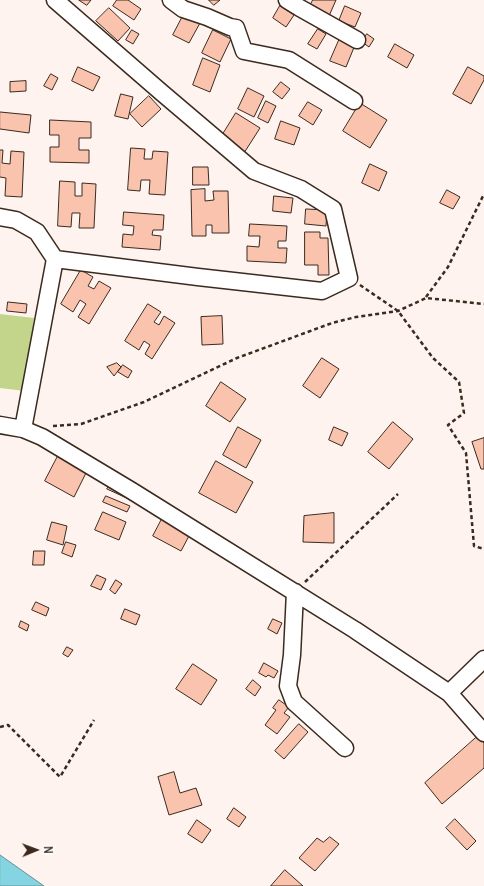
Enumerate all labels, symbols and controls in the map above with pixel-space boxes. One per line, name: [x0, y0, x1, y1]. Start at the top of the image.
north arrow: [16, 830, 56, 870]
text: N: [41, 846, 55, 854]

